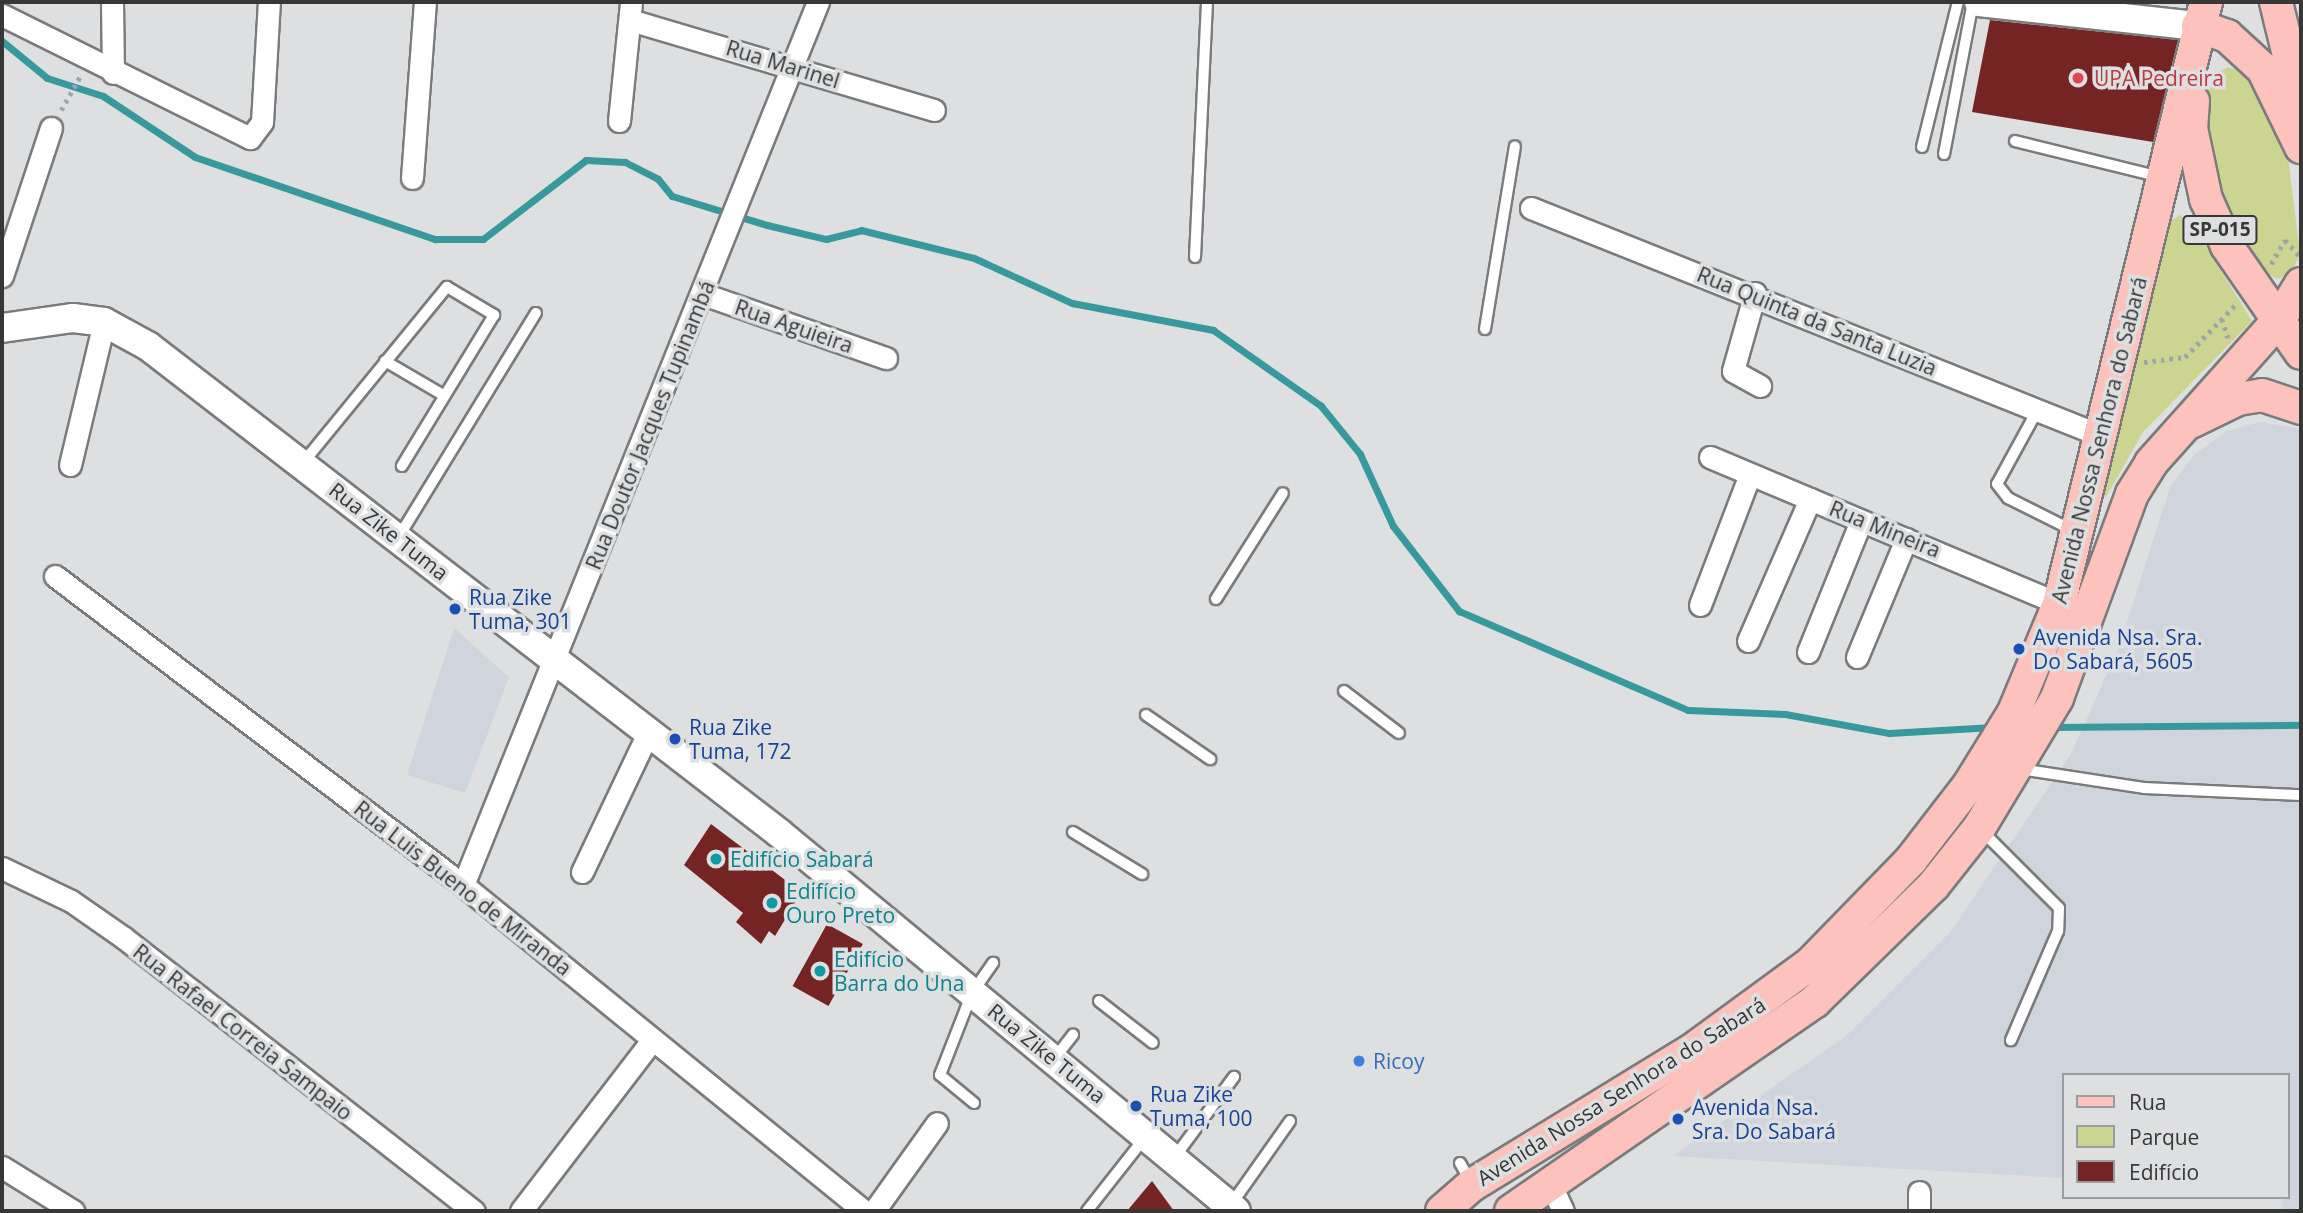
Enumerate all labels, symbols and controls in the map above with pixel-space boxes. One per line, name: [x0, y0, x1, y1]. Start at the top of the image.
street label: Rua Marinel: [723, 35, 843, 93]
place label: UPA Pedreira: [2094, 65, 2224, 91]
marker: UPA Pedreira: [2068, 68, 2088, 88]
road number: SP-015: [2182, 214, 2258, 246]
street label: Rua Quinta da Santa Luzia: [1693, 261, 1941, 381]
street label: Avenida Nossa Senhora do Sabará: [2046, 274, 2152, 606]
street label: Rua Doutor Jacques Tupinambá: [580, 277, 720, 573]
street label: Rua Aguieira: [732, 294, 856, 358]
street label: Rua Zike Tuma: [324, 477, 454, 585]
street label: Rua Mineira: [1826, 495, 1944, 563]
place label: Rua Zike Tuma, 301: [469, 584, 571, 634]
marker: Rua Zike Tuma, 301: [447, 601, 463, 617]
place label: Avenida Nsa. Sra. Do Sabará, 5605: [2033, 624, 2202, 674]
marker: Avenida Nsa. Sra. Do Sabará, 5605: [2011, 641, 2027, 657]
place label: Rua Zike Tuma, 172: [689, 714, 791, 764]
marker: Rua Zike Tuma, 172: [667, 731, 683, 747]
street label: Rua Luis Bueno de Miranda: [349, 795, 577, 981]
place label: Edifício Sabará: [730, 846, 874, 872]
marker: Edifício Sabará: [708, 851, 724, 867]
place label: Edifício Ouro Preto: [786, 878, 895, 928]
marker: Edifício Ouro Preto: [764, 895, 780, 911]
street label: Rua Rafael Correia Sampaio: [128, 939, 358, 1125]
place label: Edifício Barra do Una: [834, 946, 964, 996]
marker: Edifício Barra do Una: [812, 963, 828, 979]
street label: Avenida Nossa Senhora do Sabará: [1472, 991, 1770, 1191]
street label: Rua Zike Tuma: [983, 998, 1111, 1108]
place label: Ricoy: [1373, 1048, 1424, 1074]
marker: Ricoy: [1351, 1053, 1367, 1069]
legend: [2062, 1073, 2289, 1199]
place label: Rua Zike Tuma, 100: [1150, 1081, 1252, 1131]
text: Rua: [2129, 1088, 2167, 1116]
place label: Avenida Nsa. Sra. Do Sabará: [1692, 1094, 1836, 1144]
marker: Rua Zike Tuma, 100: [1128, 1098, 1144, 1114]
marker: Avenida Nsa. Sra. Do Sabará: [1670, 1111, 1686, 1127]
text: Parque: [2129, 1123, 2199, 1151]
text: Edifício: [2129, 1158, 2199, 1186]

